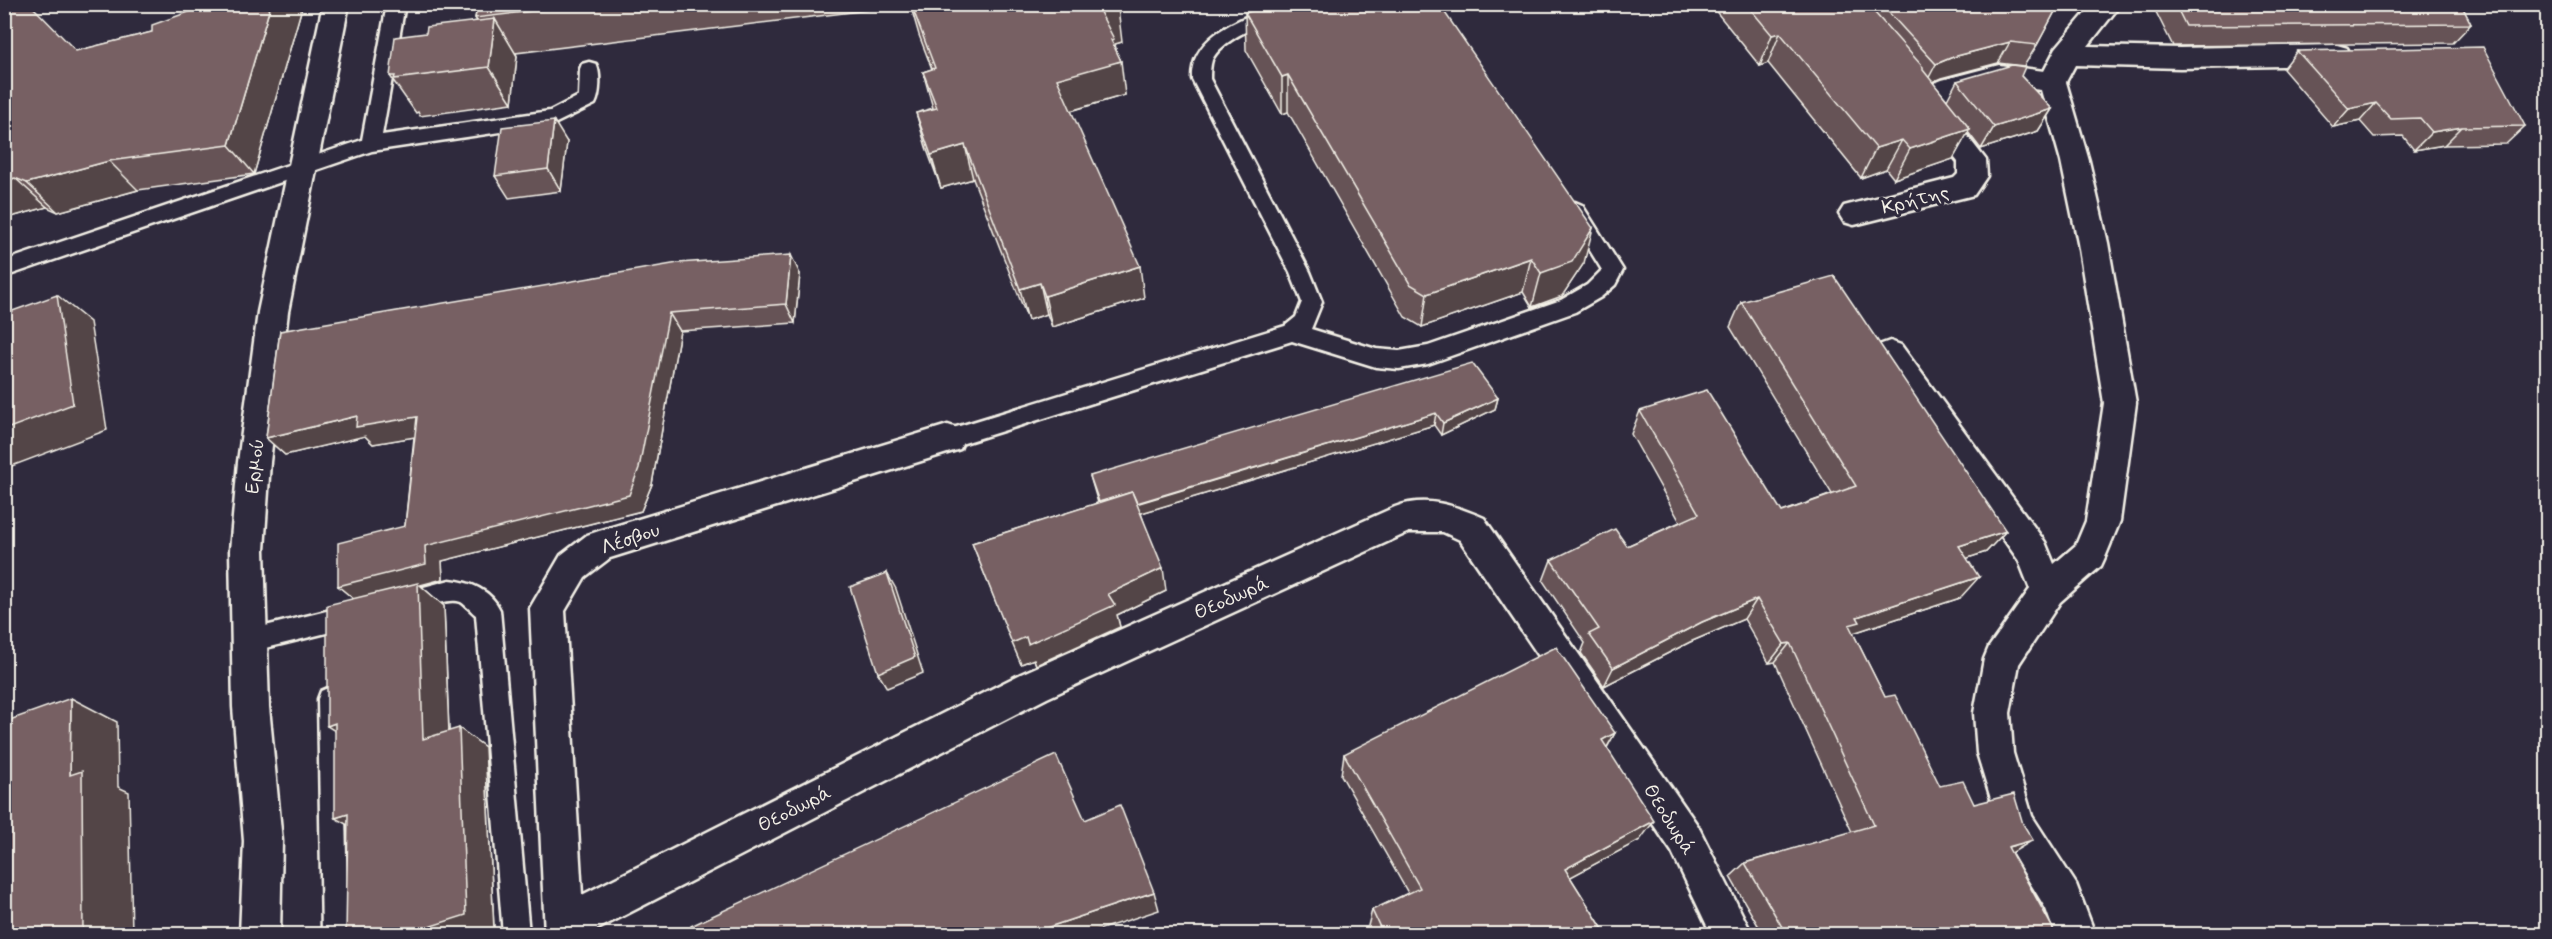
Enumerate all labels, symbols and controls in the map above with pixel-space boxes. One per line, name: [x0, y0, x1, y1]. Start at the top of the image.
street label: Κρήτης: [1879, 179, 1952, 222]
street label: Ερμού: [239, 437, 272, 495]
street label: Λέσβου: [597, 517, 664, 562]
street label: Θεοδωρά: [1190, 570, 1274, 627]
street label: Θεοδωρά: [753, 779, 837, 839]
street label: Θεοδωρά: [1636, 779, 1701, 861]

